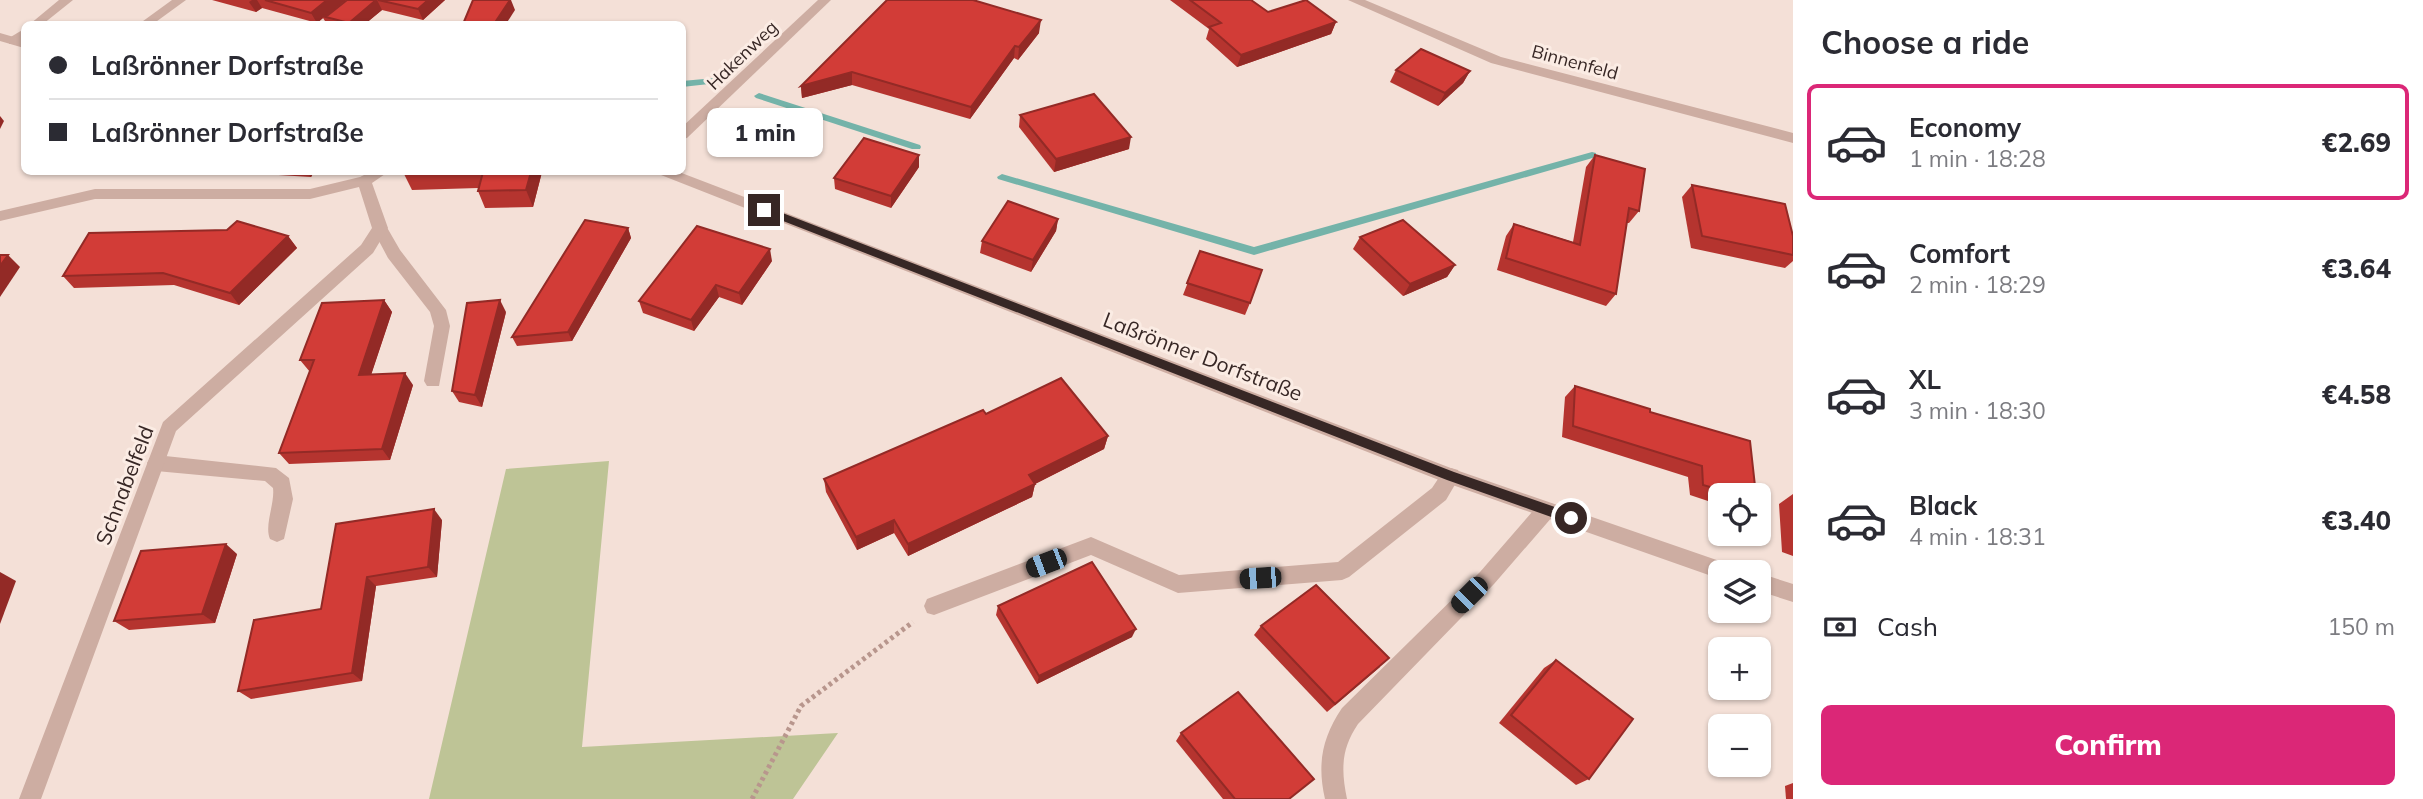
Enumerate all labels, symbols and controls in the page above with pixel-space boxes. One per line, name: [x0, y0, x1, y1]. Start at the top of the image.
street label: Hakenweg: [702, 15, 782, 95]
text: Choose a ride: [1821, 22, 2029, 62]
street label: Binnenfeld: [1529, 39, 1621, 85]
text: Laßrönner Dorfstraße: [91, 49, 364, 82]
callout: 1 min: [706, 108, 822, 158]
icon: car: [1825, 111, 1888, 174]
text: Economy: [1909, 111, 2021, 144]
text: Laßrönner Dorfstraße: [91, 116, 364, 149]
text: 1 min: [734, 118, 796, 147]
text: €2.69: [2322, 126, 2391, 159]
text: 1 min · 18:28: [1909, 144, 2046, 173]
route end: [748, 194, 780, 226]
icon: car: [1825, 237, 1888, 300]
text: Comfort: [1909, 237, 2010, 270]
text: €3.64: [2322, 252, 2391, 285]
text: 2 min · 18:29: [1909, 270, 2046, 299]
street label: Laßrönner Dorfstraße: [1100, 306, 1306, 406]
icon: car: [1825, 363, 1888, 426]
text: XL: [1909, 363, 1941, 396]
text: €4.58: [2322, 378, 2391, 411]
text: 3 min · 18:30: [1909, 396, 2046, 425]
street label: Schnabelfeld: [89, 422, 159, 548]
map controls: [1708, 483, 1771, 777]
button: locate: [1708, 483, 1771, 546]
icon: car: [1825, 489, 1888, 552]
text: Black: [1909, 489, 1977, 522]
route start: [1555, 502, 1587, 534]
text: €3.40: [2322, 504, 2391, 537]
text: 4 min · 18:31: [1909, 522, 2046, 551]
car: [1023, 546, 1070, 580]
button: layers: [1708, 560, 1771, 623]
car: [1239, 566, 1282, 590]
car: [1447, 573, 1492, 617]
icon: cash: [1821, 608, 1859, 646]
text: Cash: [1877, 610, 1938, 643]
text: 150 m: [2327, 612, 2395, 641]
button: +: [1708, 637, 1771, 700]
button: Confirm: [1821, 705, 2395, 785]
button: −: [1708, 714, 1771, 777]

